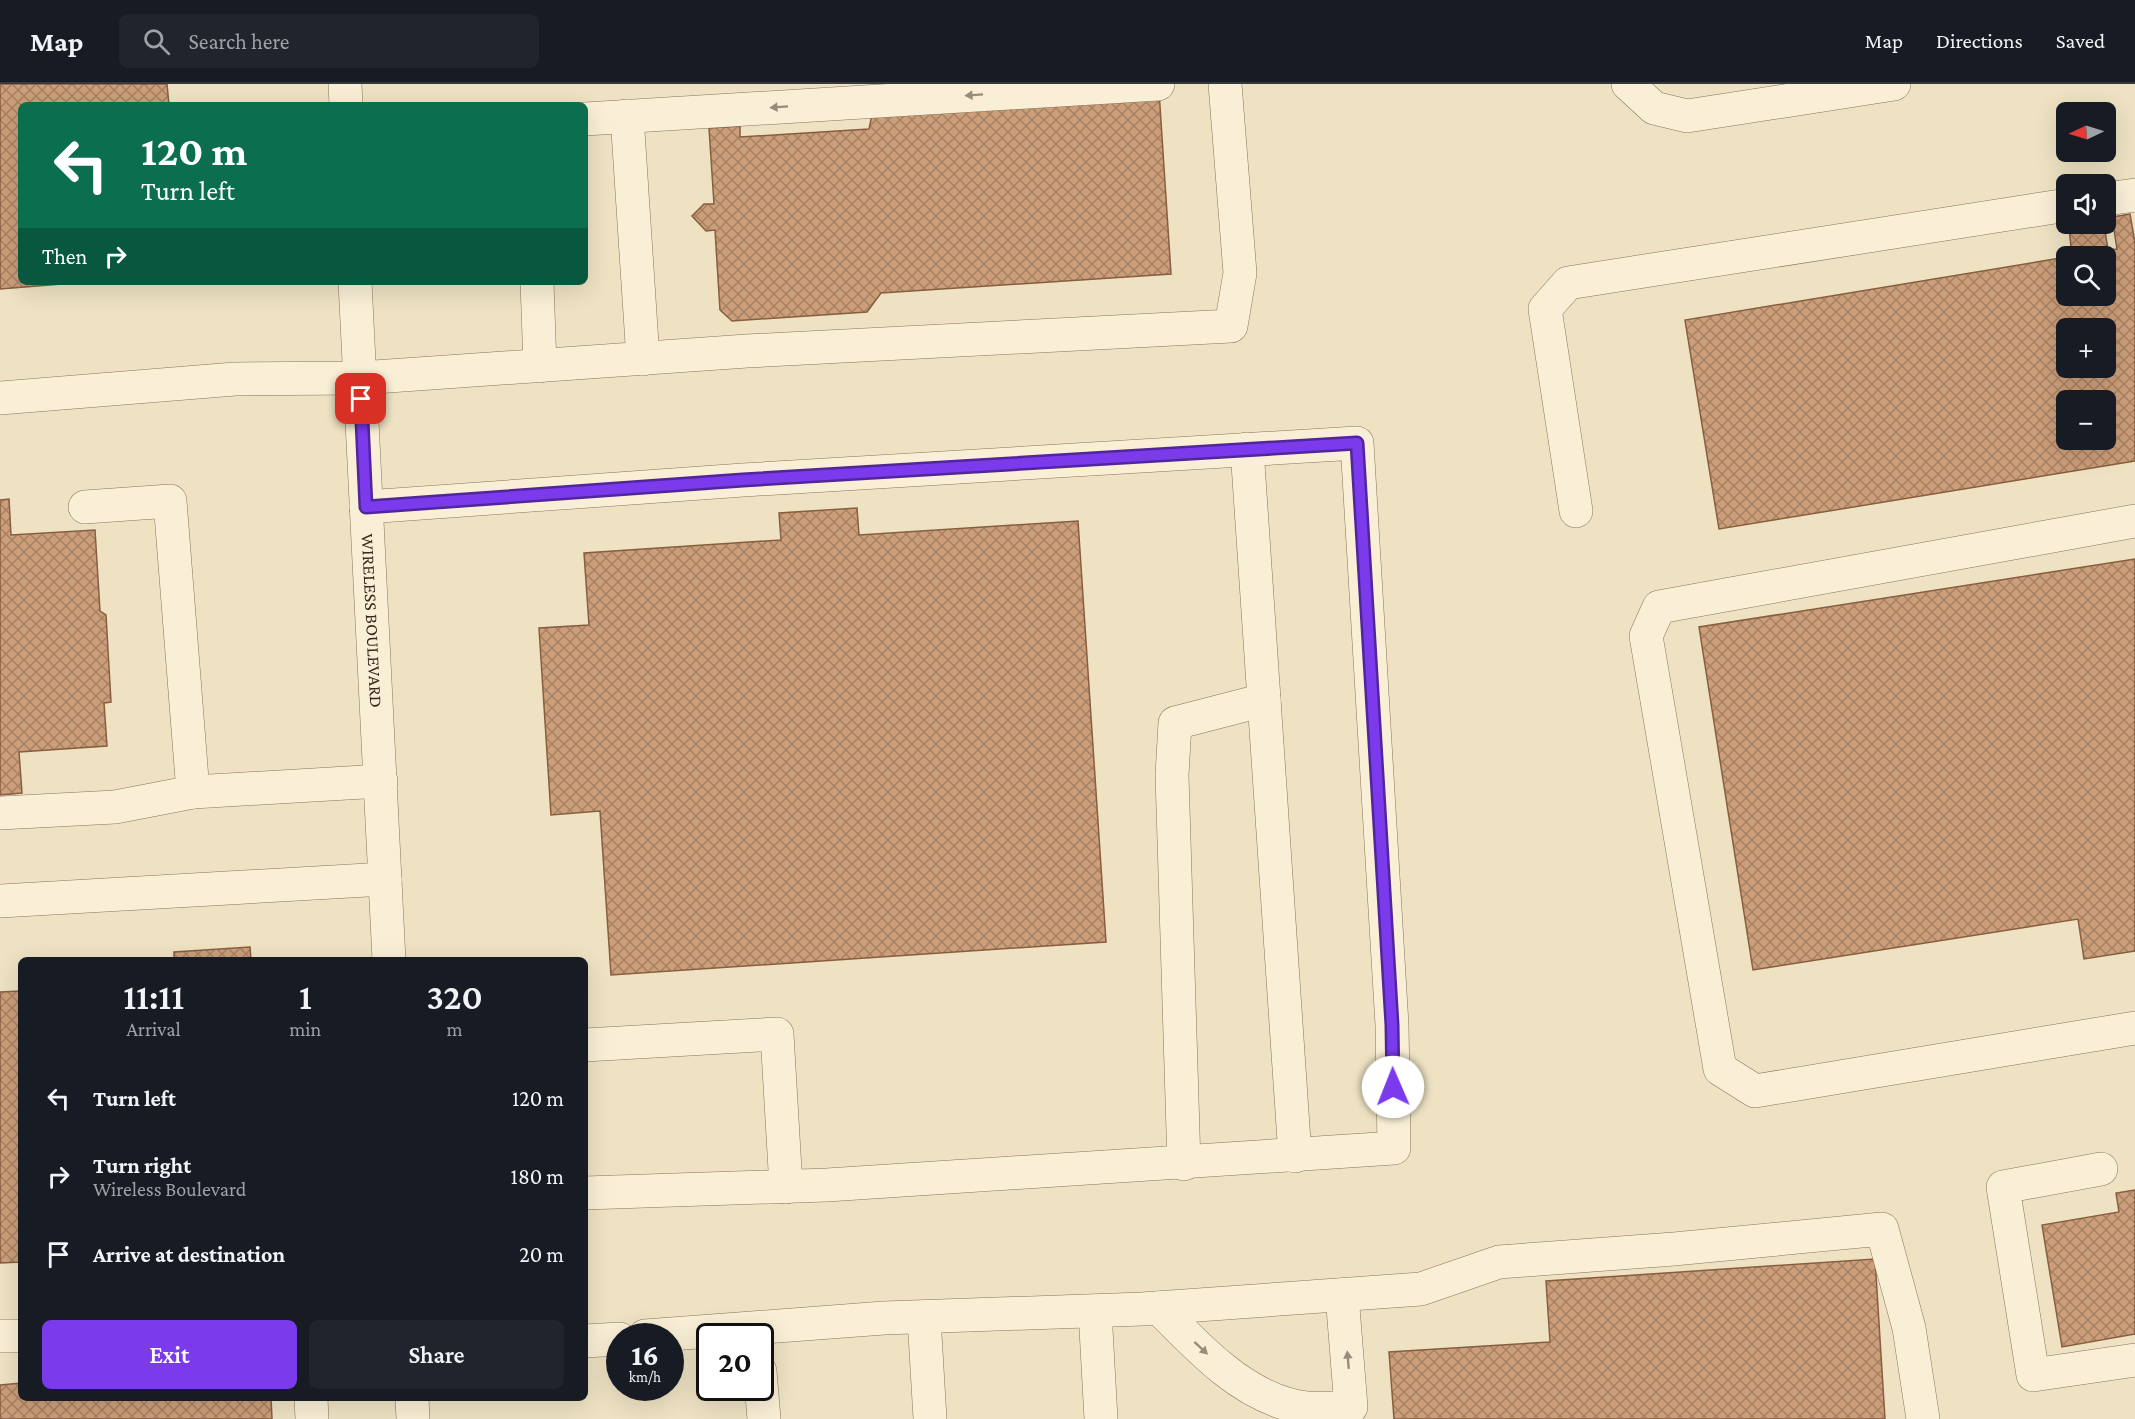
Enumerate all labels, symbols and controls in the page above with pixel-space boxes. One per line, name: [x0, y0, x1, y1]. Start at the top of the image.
search box: [119, 14, 539, 68]
icon: search: [140, 25, 173, 58]
text: Map: [30, 26, 83, 57]
text: Search here: [188, 29, 289, 54]
text: Map: [1865, 29, 1903, 53]
text: Directions: [1936, 29, 2023, 53]
text: Saved: [2056, 29, 2105, 53]
one-way arrow: [964, 91, 983, 100]
north arrow: [2056, 102, 2116, 162]
map controls: [2056, 102, 2116, 450]
one-way arrow: [770, 103, 789, 112]
icon: left: [42, 126, 120, 204]
text: 120 m: [141, 127, 247, 174]
button: sound: [2056, 174, 2116, 234]
text: Turn left: [141, 176, 235, 206]
icon: right: [99, 240, 132, 273]
text: Then: [42, 244, 87, 269]
button: search: [2056, 246, 2116, 306]
button: +: [2056, 318, 2116, 378]
pin: [335, 373, 386, 424]
icon: arrive: [344, 382, 377, 415]
button: −: [2056, 390, 2116, 450]
street label: WIRELESS BOULEVARD: [358, 533, 386, 708]
text: 11:11: [123, 977, 184, 1017]
text: 1: [299, 977, 312, 1017]
text: 320: [427, 977, 483, 1017]
text: Arrival: [126, 1018, 181, 1040]
text: min: [289, 1018, 321, 1040]
text: m: [447, 1018, 463, 1040]
position arrow: [1361, 1055, 1425, 1119]
icon: left: [42, 1082, 75, 1115]
text: Turn left: [93, 1086, 176, 1111]
text: 120 m: [512, 1086, 564, 1111]
text: Turn right: [93, 1153, 191, 1178]
icon: right: [42, 1160, 75, 1193]
text: 180 m: [511, 1164, 564, 1189]
text: Wireless Boulevard: [93, 1178, 246, 1200]
icon: arrive: [42, 1238, 75, 1271]
text: Arrive at destination: [93, 1242, 285, 1267]
text: 20 m: [519, 1242, 564, 1267]
button: Exit: [42, 1320, 297, 1389]
button: Share: [309, 1320, 564, 1389]
speed limit sign: 20: [696, 1323, 774, 1401]
text: 16: [631, 1338, 659, 1371]
one-way arrow: [1193, 1341, 1207, 1355]
one-way arrow: [1343, 1351, 1352, 1370]
text: km/h: [629, 1369, 661, 1385]

